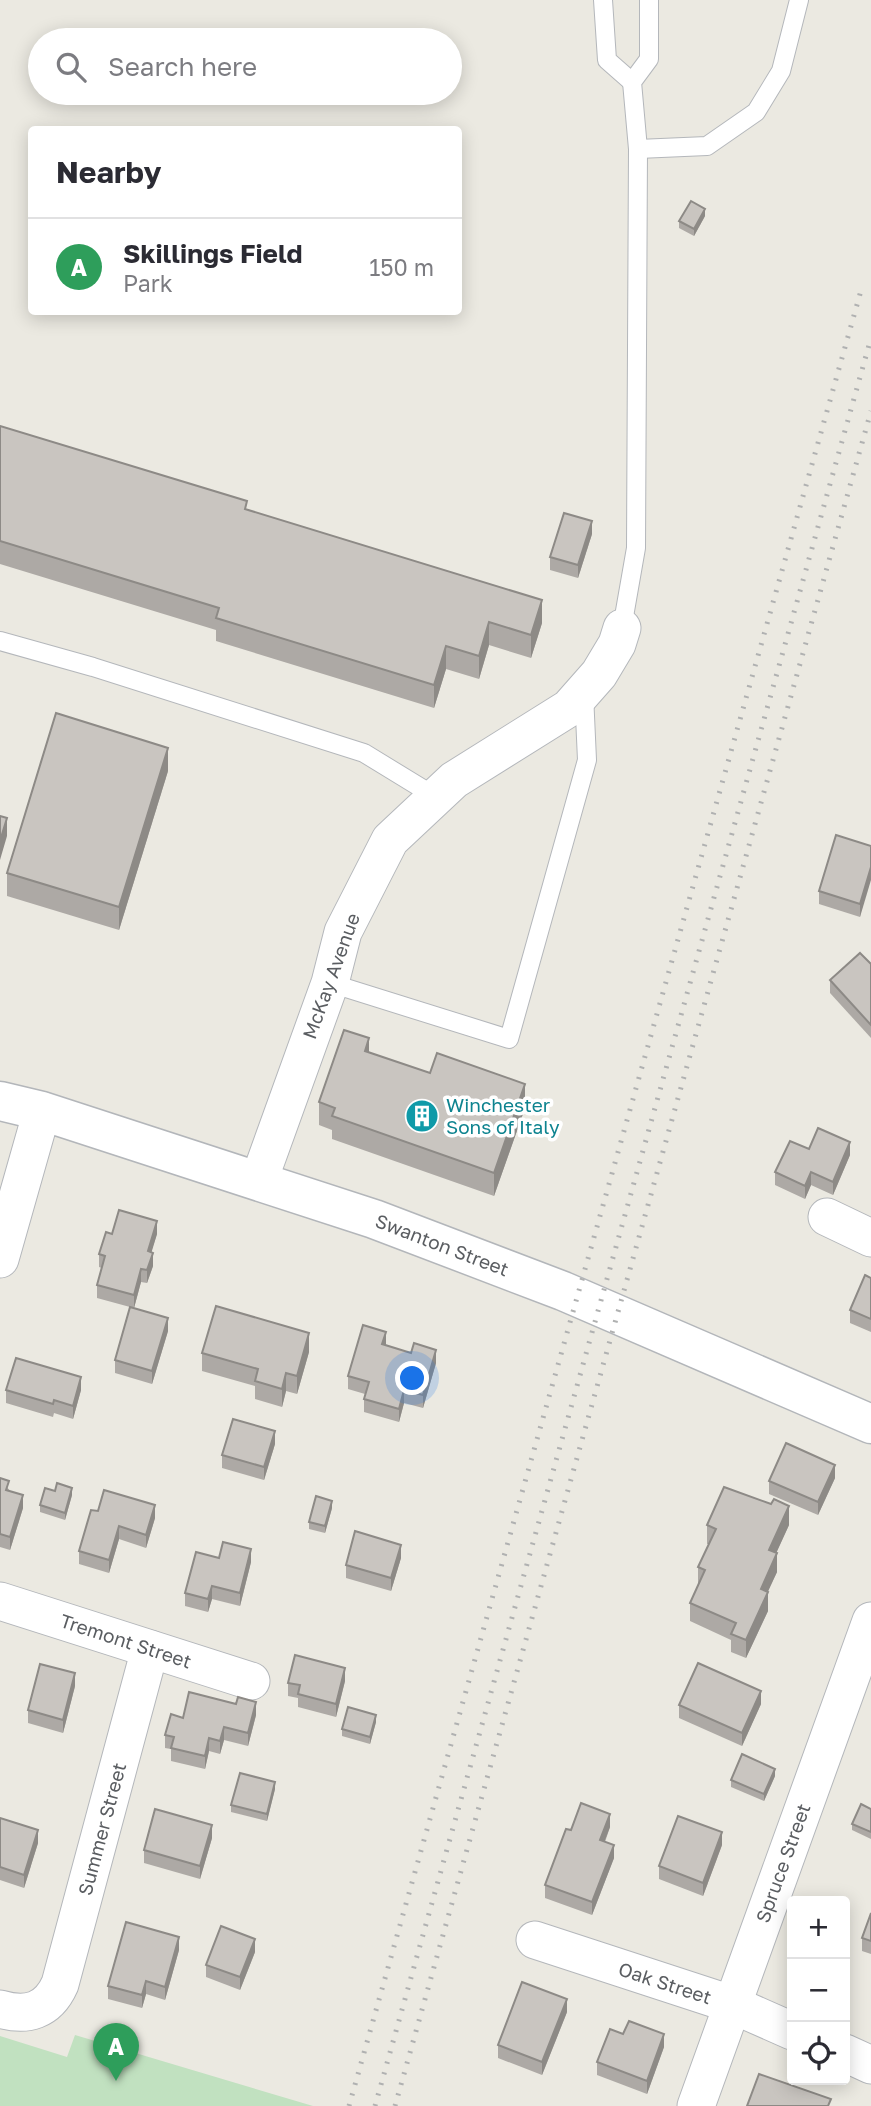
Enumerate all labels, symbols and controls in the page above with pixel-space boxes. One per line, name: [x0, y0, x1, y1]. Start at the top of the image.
search box: [28, 28, 462, 105]
icon: search: [52, 48, 90, 86]
text: Search here: [108, 51, 257, 82]
text: Nearby: [56, 154, 161, 190]
text: Skillings Field: [123, 238, 302, 269]
text: A: [71, 253, 87, 281]
text: 150 m: [369, 253, 434, 281]
text: Park: [123, 269, 173, 297]
street label: McKay Avenue: [297, 910, 364, 1042]
place label: Winchester Sons of Italy: [446, 1093, 560, 1138]
building icon: Winchester Sons of Italy: [403, 1097, 441, 1135]
street label: Swanton Street: [372, 1209, 512, 1281]
your location: [395, 1361, 429, 1395]
street label: Tremont Street: [58, 1608, 195, 1673]
street label: Summer Street: [73, 1760, 130, 1898]
street label: Spruce Street: [750, 1800, 815, 1926]
map controls: [787, 1896, 850, 2085]
button: +: [787, 1896, 850, 1959]
street label: Oak Street: [616, 1957, 715, 2008]
button: −: [787, 1959, 850, 2022]
button: locate: [787, 2022, 850, 2085]
pin: A: [93, 2023, 139, 2081]

